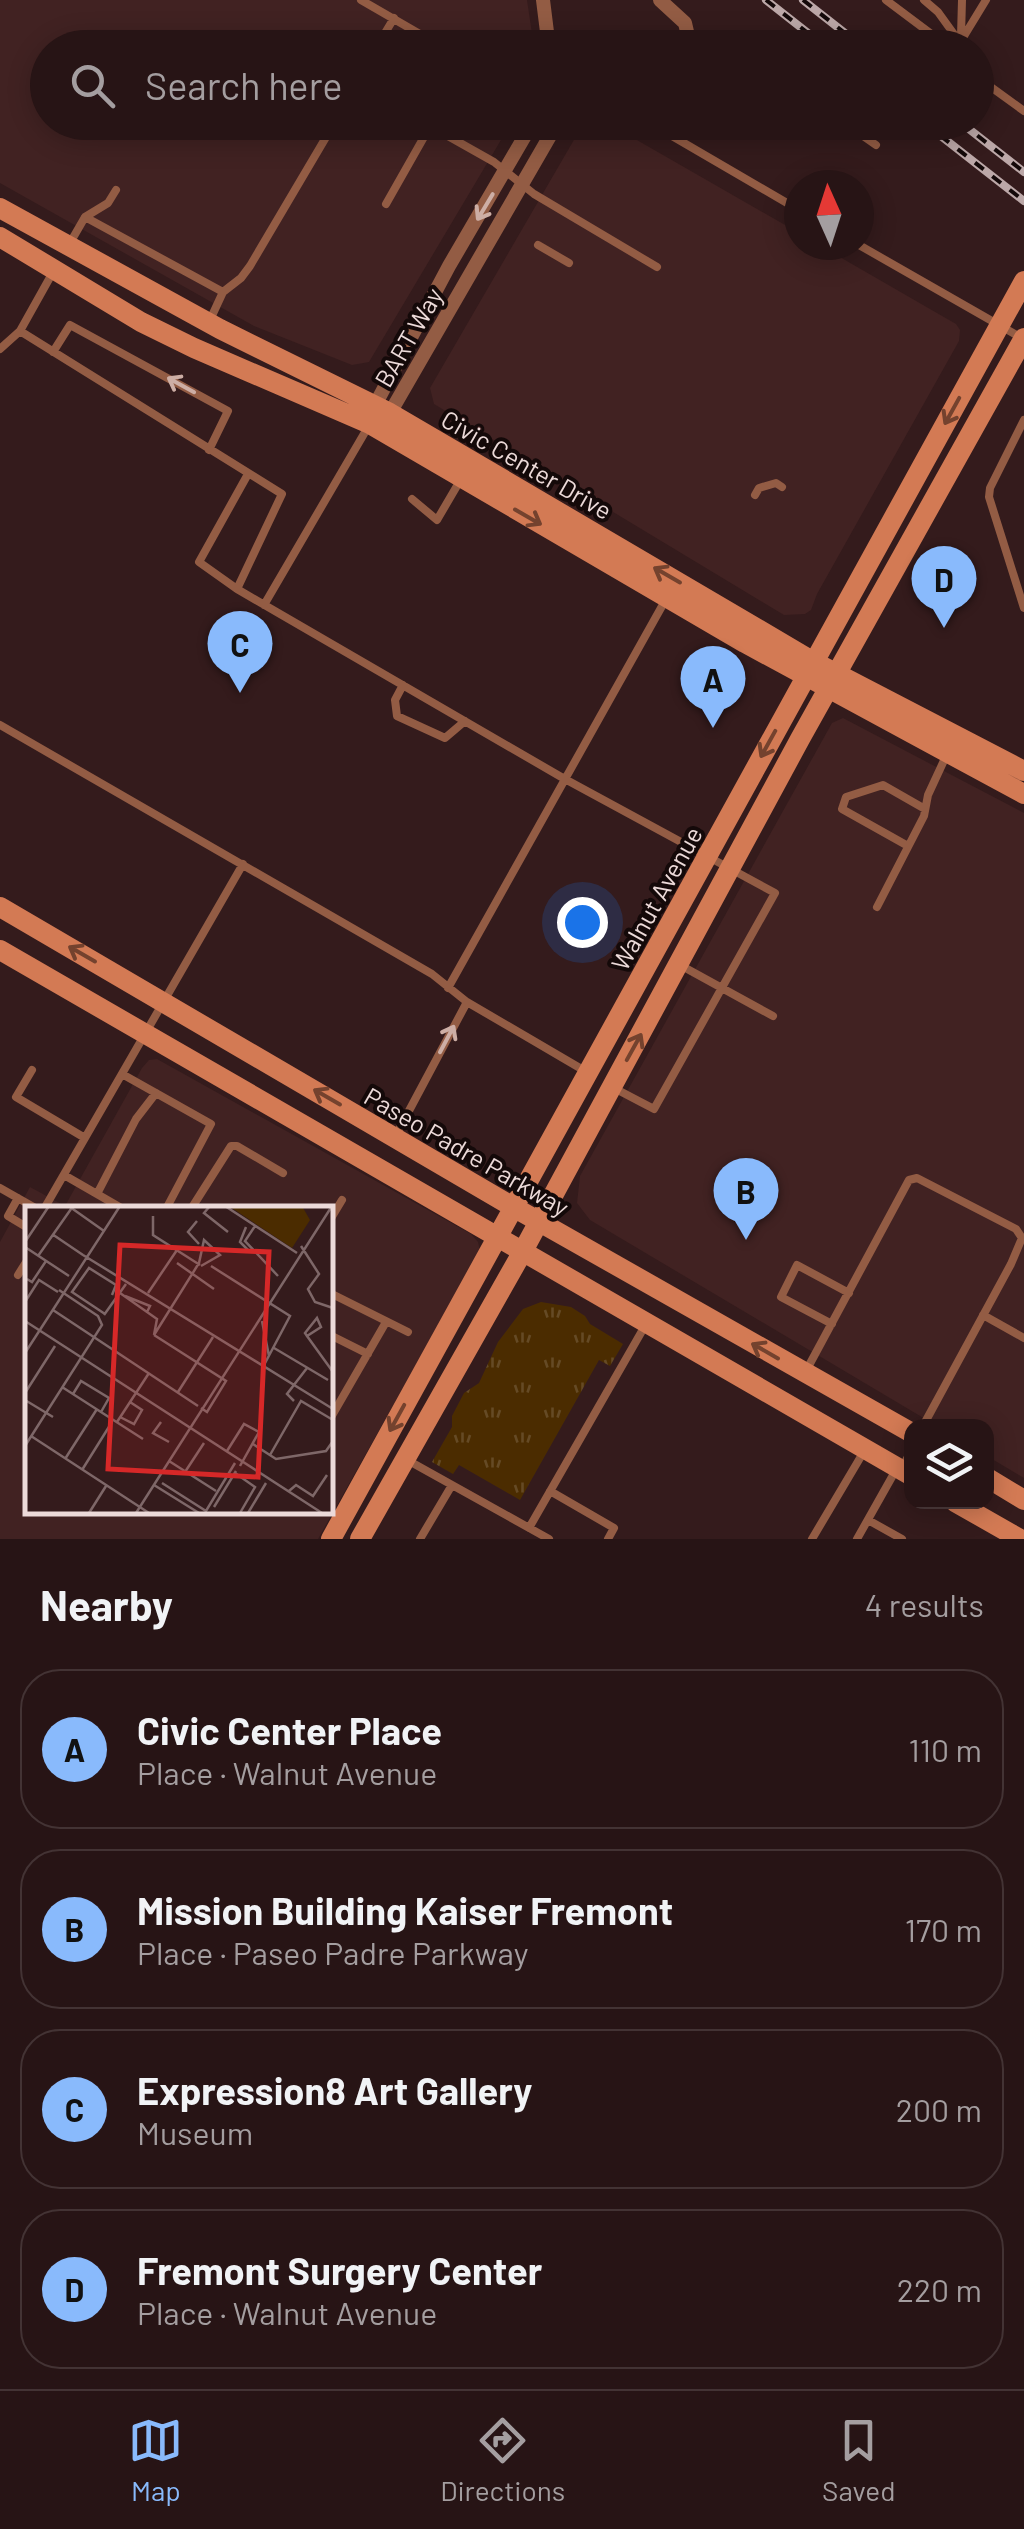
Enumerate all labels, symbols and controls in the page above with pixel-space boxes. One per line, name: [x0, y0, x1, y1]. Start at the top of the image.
search box: [30, 30, 994, 140]
icon: search: [65, 58, 120, 113]
text: Search here: [145, 62, 343, 108]
north arrow: [784, 170, 874, 260]
one-way arrow: [475, 192, 495, 221]
street label: BART Way: [368, 282, 448, 392]
one-way arrow: [166, 375, 196, 394]
one-way arrow: [942, 396, 962, 426]
street label: Civic Center Drive: [437, 403, 617, 525]
one-way arrow: [513, 507, 542, 527]
pin: D: [912, 546, 976, 628]
one-way arrow: [653, 564, 682, 584]
pin: C: [208, 610, 272, 693]
pin: A: [680, 646, 746, 728]
one-way arrow: [758, 729, 777, 758]
street label: Walnut Avenue: [604, 821, 708, 975]
your location: [557, 897, 608, 948]
one-way arrow: [68, 944, 97, 964]
one-way arrow: [438, 1024, 458, 1054]
one-way arrow: [624, 1033, 644, 1062]
street label: Paseo Padre Parkway: [359, 1080, 575, 1222]
one-way arrow: [313, 1087, 341, 1107]
pin: B: [714, 1158, 778, 1240]
inset map: [25, 1206, 332, 1514]
one-way arrow: [751, 1341, 781, 1361]
one-way arrow: [387, 1403, 407, 1433]
map controls: [904, 1419, 994, 1509]
button: layers: [904, 1419, 994, 1509]
text: Nearby: [40, 1579, 173, 1629]
text: 4 results: [865, 1585, 984, 1623]
text: Civic Center Place: [137, 1707, 442, 1753]
text: A: [64, 1730, 85, 1768]
text: 110 m: [909, 1730, 982, 1768]
text: Place · Walnut Avenue: [137, 1753, 437, 1791]
text: Mission Building Kaiser Fremont: [137, 1887, 673, 1933]
text: B: [65, 1910, 84, 1948]
text: 170 m: [905, 1910, 982, 1948]
text: Place · Paseo Padre Parkway: [137, 1933, 528, 1971]
text: Expression8 Art Gallery: [137, 2067, 532, 2113]
text: C: [65, 2090, 84, 2128]
text: 200 m: [896, 2090, 982, 2128]
text: Museum: [137, 2113, 253, 2151]
text: Fremont Surgery Center: [137, 2247, 542, 2293]
text: D: [65, 2270, 84, 2308]
text: 220 m: [897, 2270, 982, 2308]
text: Place · Walnut Avenue: [137, 2293, 437, 2331]
tab: Map: [128, 2413, 183, 2507]
tab: Directions: [440, 2413, 565, 2507]
tab: Saved: [822, 2413, 896, 2507]

